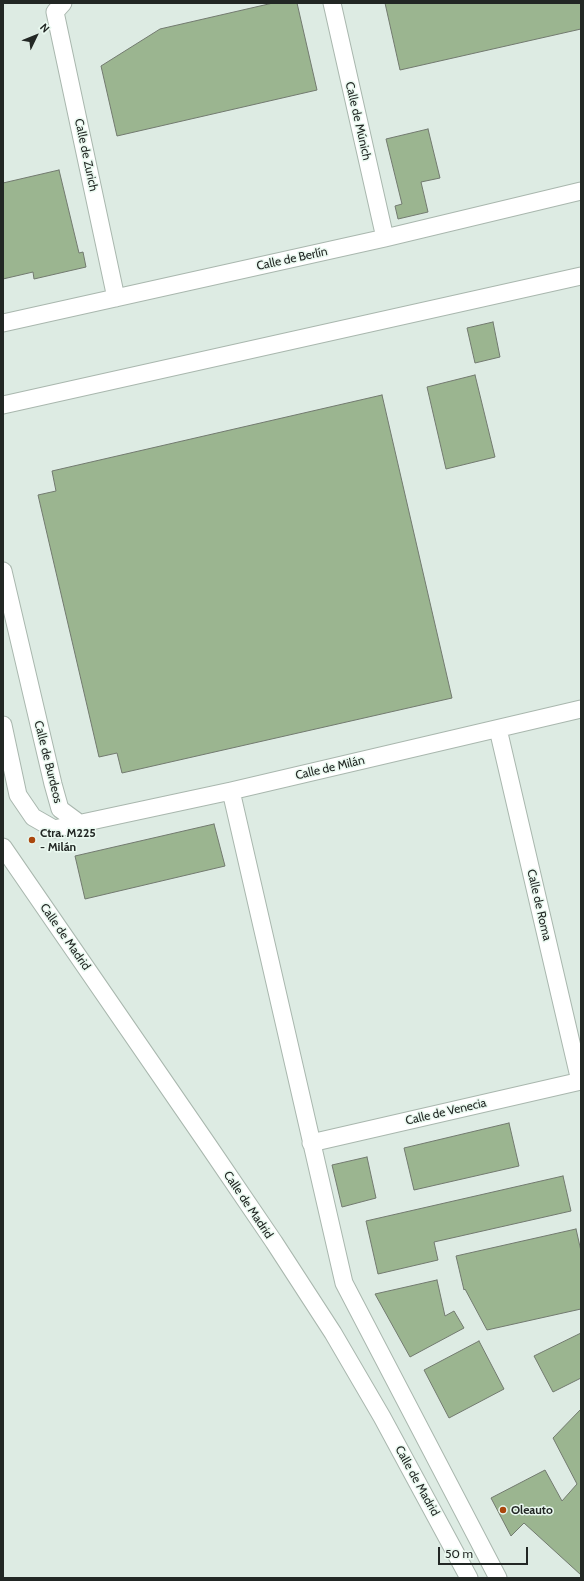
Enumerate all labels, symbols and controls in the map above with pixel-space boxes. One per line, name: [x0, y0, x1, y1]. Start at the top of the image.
north arrow: [16, 16, 56, 56]
text: N: [37, 20, 53, 35]
street label: Calle de Múnich: [342, 80, 374, 162]
street label: Calle de Zurich: [71, 117, 101, 193]
street label: Calle de Berlín: [255, 244, 329, 274]
street label: Calle de Burdeos: [31, 719, 65, 805]
street label: Calle de Milán: [294, 753, 366, 783]
place label: Ctra. M225 - Milán: [40, 826, 96, 854]
marker: Ctra. M225 - Milán: [27, 835, 37, 845]
street label: Calle de Roma: [524, 868, 554, 942]
street label: Calle de Madrid: [37, 901, 93, 973]
street label: Calle de Venecia: [404, 1096, 488, 1128]
street label: Calle de Madrid: [220, 1169, 276, 1241]
street label: Calle de Madrid: [392, 1443, 442, 1519]
place label: Oleauto: [511, 1503, 553, 1517]
marker: Oleauto: [498, 1505, 508, 1515]
scale bar: [440, 1539, 530, 1565]
text: 50 m: [445, 1546, 473, 1561]

